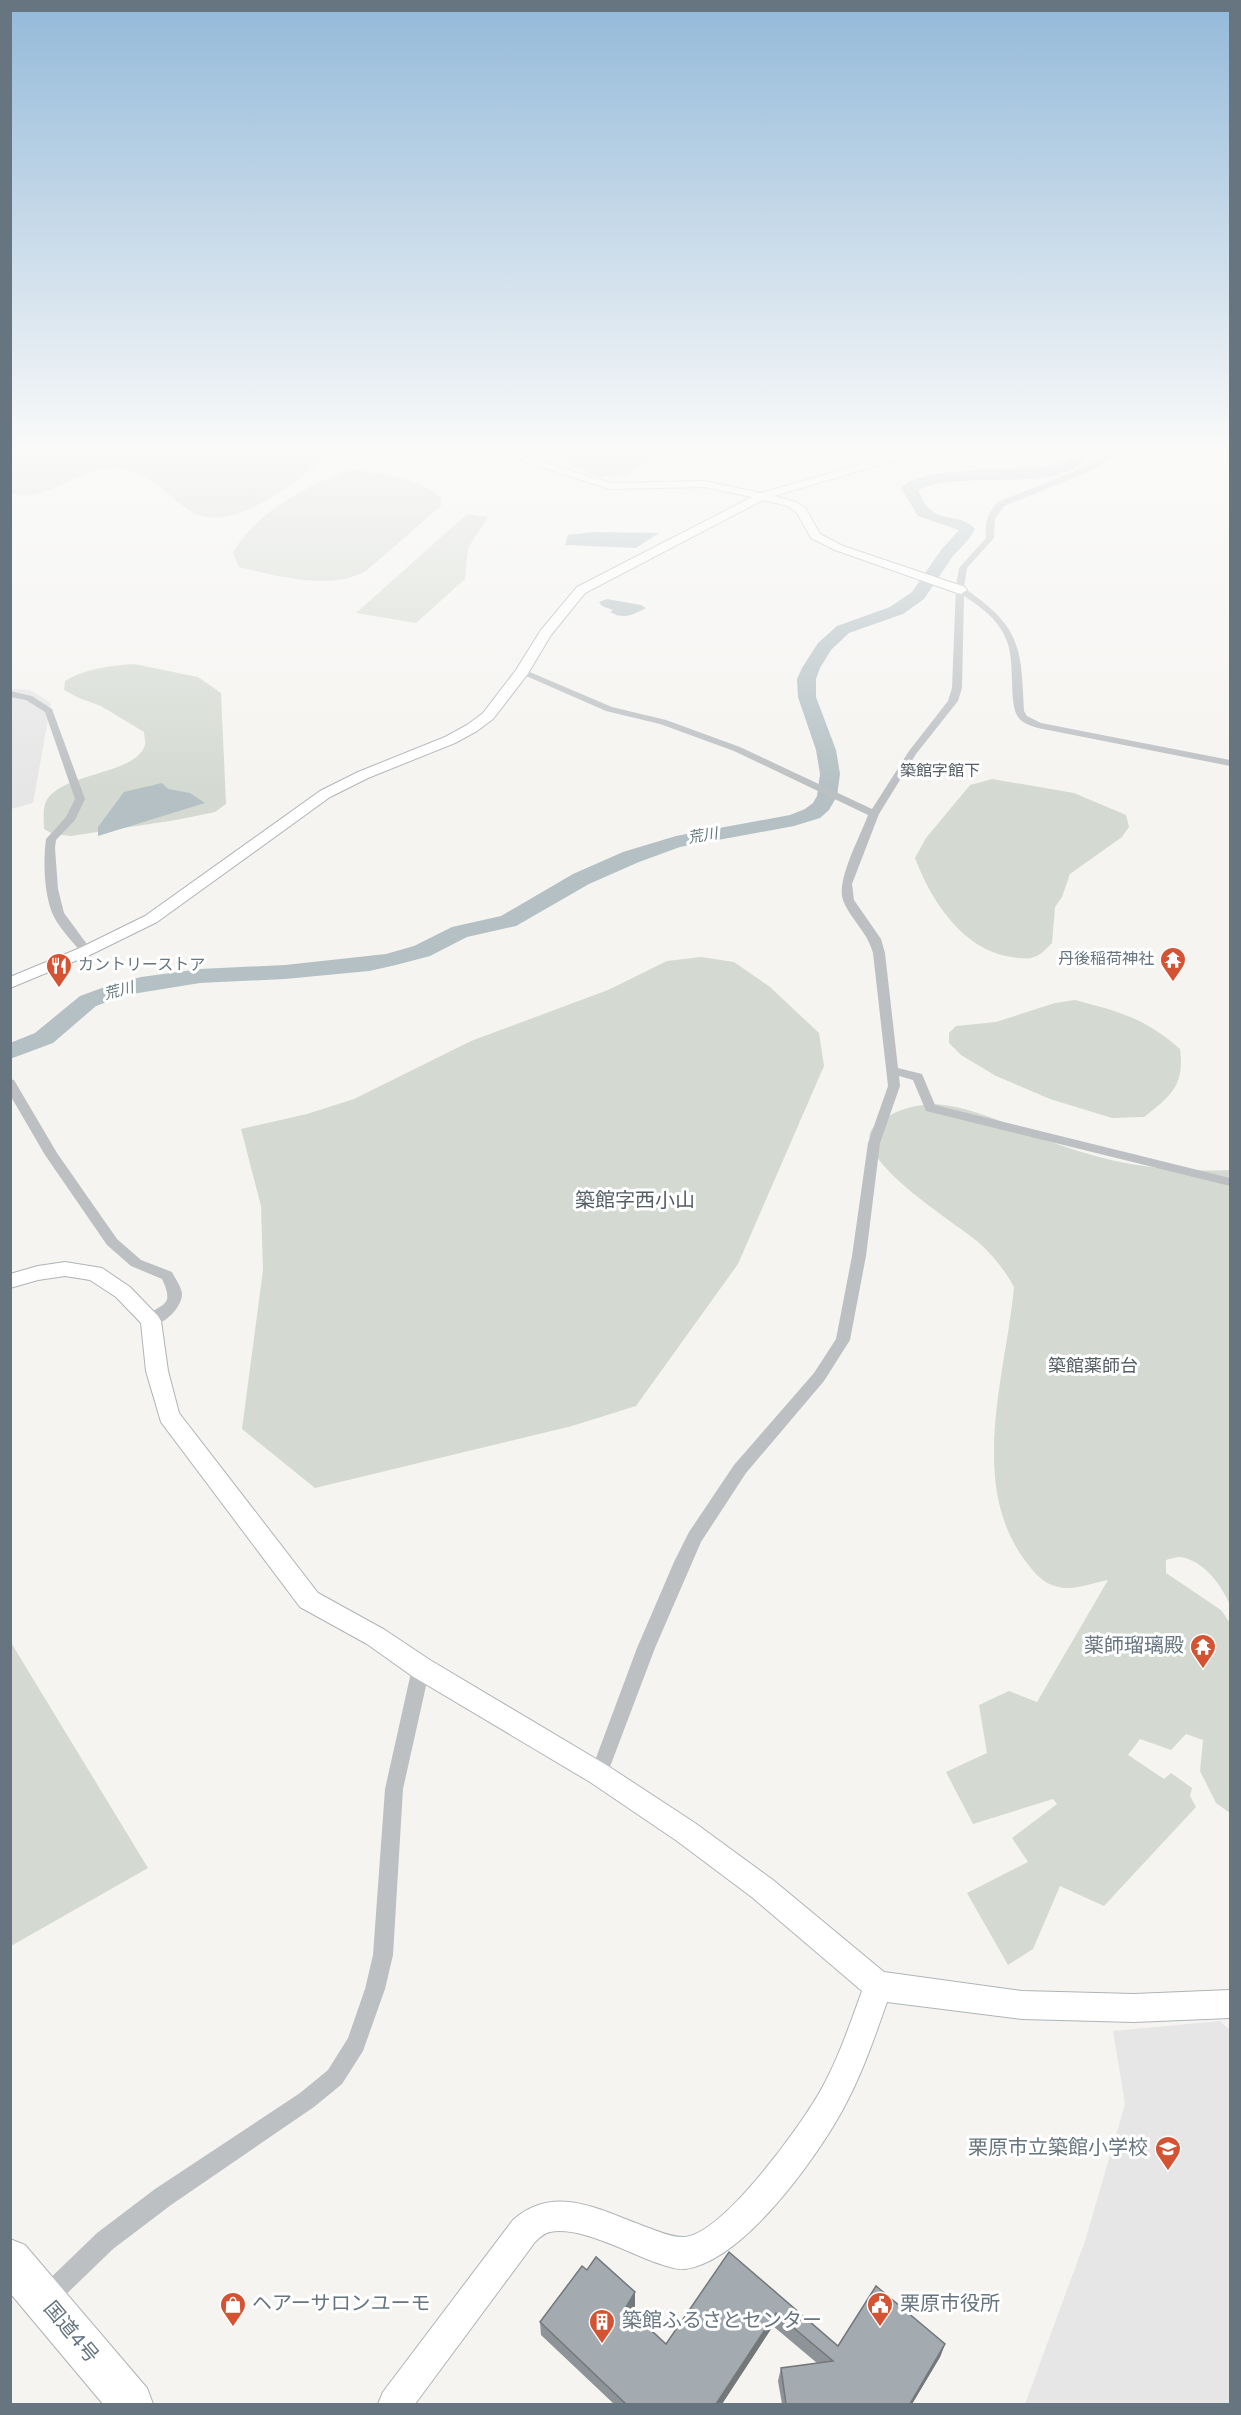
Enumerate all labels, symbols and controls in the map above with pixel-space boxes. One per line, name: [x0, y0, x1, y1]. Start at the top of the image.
district label: 築館字館下: [900, 762, 980, 782]
water label: 荒川: [687, 825, 721, 849]
temple icon: 丹後稲荷神社: [1158, 945, 1188, 983]
place label: 丹後稲荷神社: [1058, 950, 1154, 970]
restaurant icon: カントリーストア: [44, 951, 74, 989]
place label: カントリーストア: [78, 956, 205, 976]
water label: 荒川: [102, 978, 138, 1005]
district label: 築館字西小山: [575, 1189, 695, 1215]
district label: 築館薬師台: [1048, 1356, 1138, 1379]
temple icon: 薬師瑠璃殿: [1188, 1632, 1218, 1670]
place label: 薬師瑠璃殿: [1084, 1634, 1184, 1660]
school or university icon: 栗原市立築館小学校: [1153, 2134, 1183, 2172]
place label: 栗原市立築館小学校: [968, 2136, 1148, 2162]
shop icon: ヘアーサロンユーモ: [218, 2290, 248, 2328]
public building icon: 栗原市役所: [865, 2290, 895, 2328]
place label: ヘアーサロンユーモ: [252, 2292, 430, 2318]
place label: 栗原市役所: [900, 2292, 1000, 2318]
street label: 国道4号: [37, 2297, 103, 2369]
building icon: 築館ふるさとセンター: [587, 2307, 617, 2345]
place label: 築館ふるさとセンター: [622, 2309, 822, 2335]

